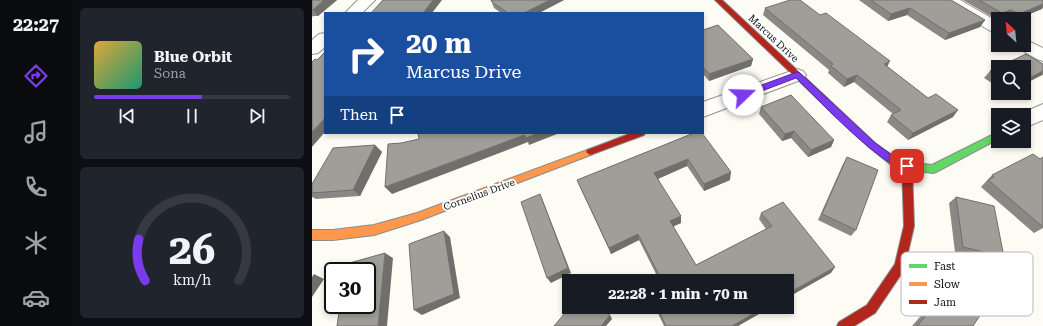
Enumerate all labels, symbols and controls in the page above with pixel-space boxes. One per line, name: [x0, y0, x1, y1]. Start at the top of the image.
street label: Marcus Drive: [746, 12, 801, 65]
north arrow: [991, 12, 1031, 52]
map controls: [991, 12, 1031, 148]
text: 22:27: [13, 14, 59, 35]
text: 20 m: [406, 27, 471, 60]
icon: right: [340, 28, 392, 80]
text: Blue Orbit: [154, 48, 232, 66]
button: search: [991, 60, 1031, 100]
text: Marcus Drive: [406, 61, 521, 82]
icon: directions: [22, 62, 50, 90]
text: Sona: [154, 66, 186, 81]
position arrow: [722, 74, 764, 116]
icon: arrive: [386, 104, 408, 126]
icon: previous: [116, 105, 138, 127]
icon: pause: [181, 105, 203, 127]
icon: next: [246, 105, 268, 127]
text: Then: [340, 106, 378, 124]
button: layers: [991, 108, 1031, 148]
icon: music: [22, 118, 50, 146]
pin: [890, 149, 924, 183]
icon: arrive: [896, 155, 918, 177]
icon: phone: [22, 173, 50, 201]
street label: Cornelius Drive: [442, 176, 517, 213]
text: 26: [169, 224, 215, 273]
icon: climate: [22, 229, 50, 257]
legend: [901, 252, 1033, 316]
text: Fast: [934, 260, 955, 273]
speed limit sign: 30: [324, 262, 376, 314]
text: km/h: [173, 271, 211, 287]
text: Slow: [934, 278, 961, 291]
icon: car: [22, 284, 50, 312]
text: 22:28 · 1 min · 70 m: [608, 285, 748, 303]
text: Jam: [934, 296, 956, 309]

